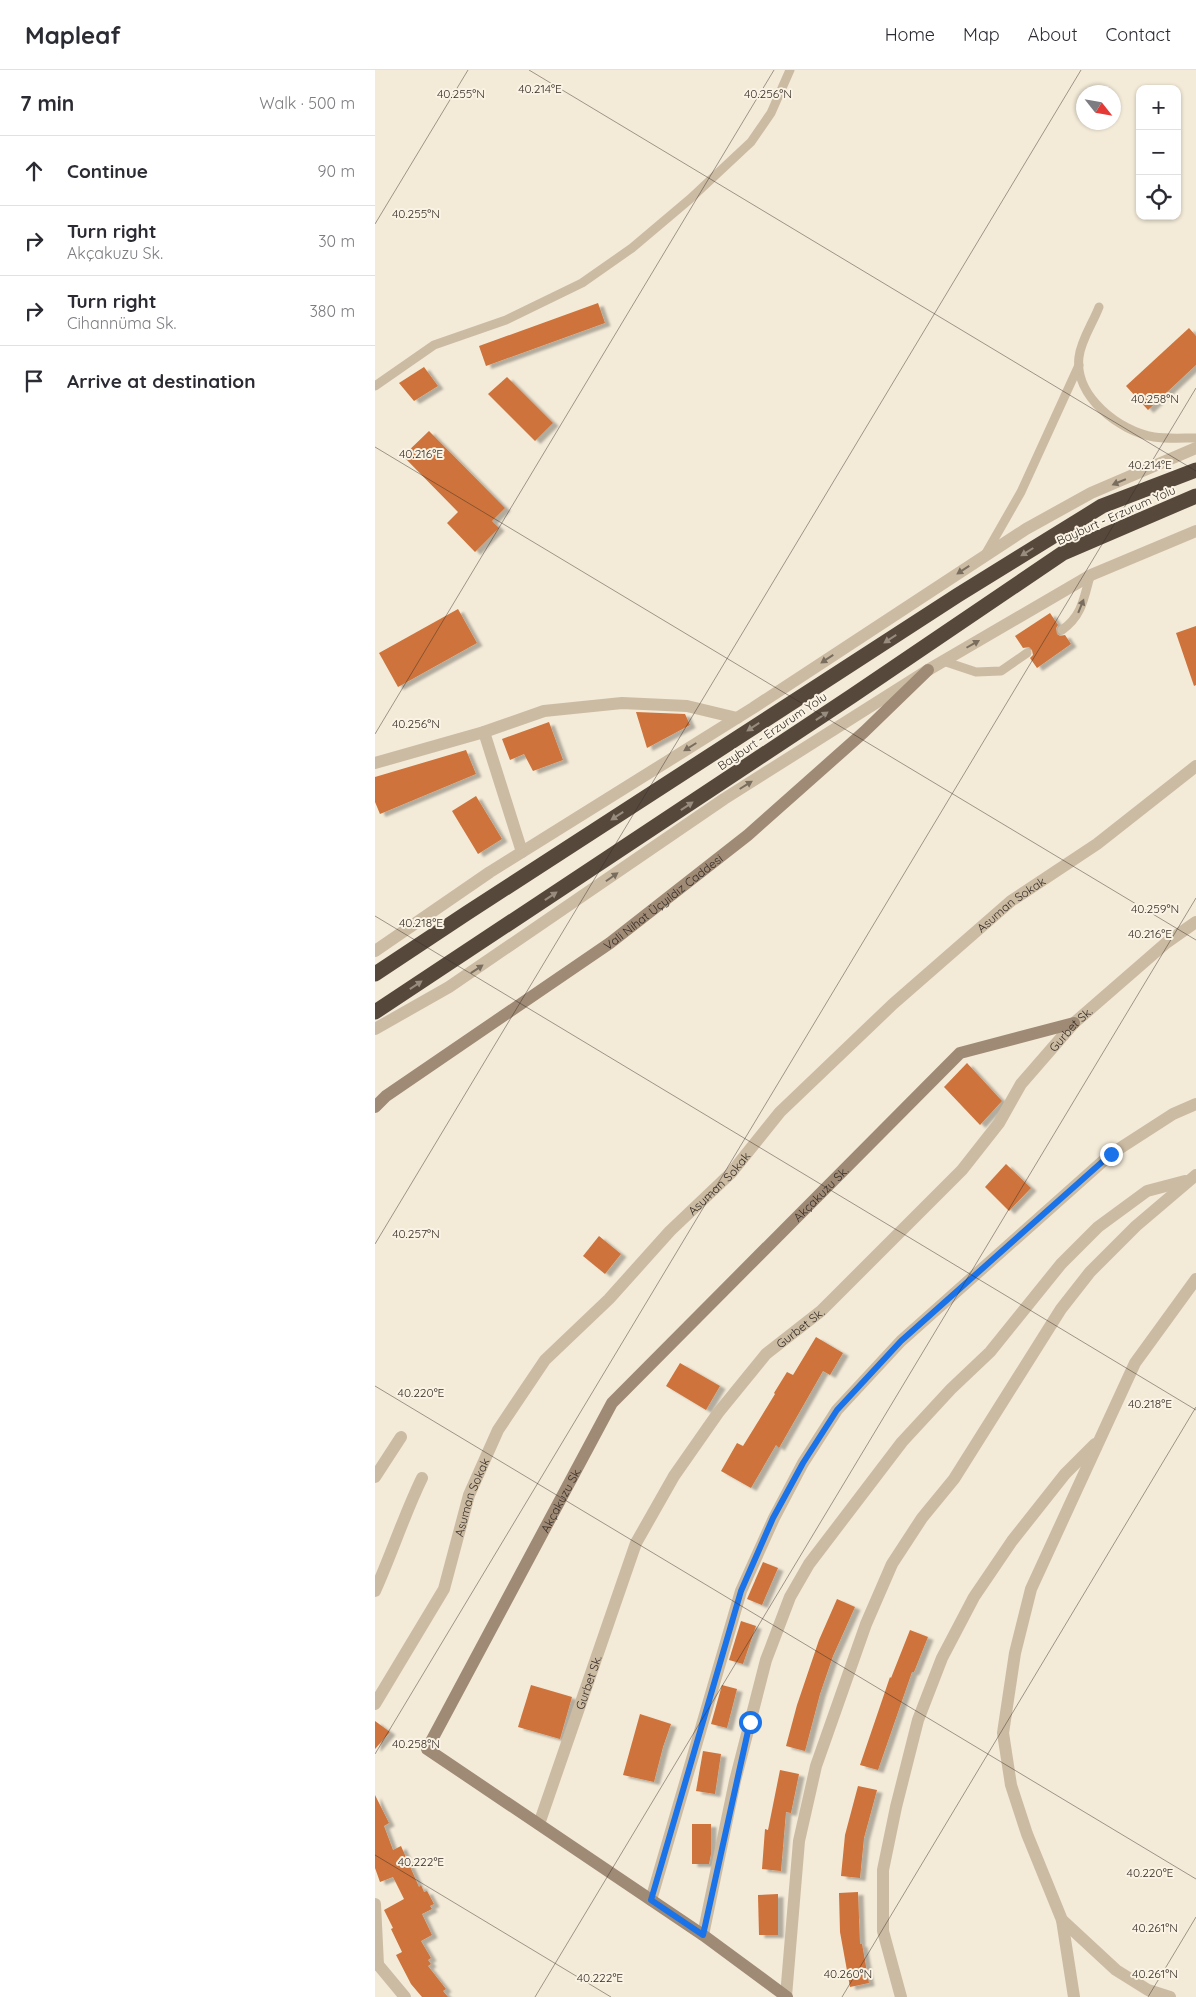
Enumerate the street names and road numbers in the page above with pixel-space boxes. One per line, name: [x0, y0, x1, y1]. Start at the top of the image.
street label: Bayburt - Erzurum Yolu: [1054, 482, 1178, 548]
street label: Bayburt - Erzurum Yolu: [715, 689, 829, 773]
street label: Vali Nihat Üçyıldız Caddesi: [601, 850, 725, 953]
street label: Asuman Sokak: [973, 873, 1048, 935]
street label: Gurbet Sk.: [1045, 1003, 1095, 1054]
street label: Asuman Sokak: [684, 1148, 753, 1218]
street label: Akçakuzu Sk.: [790, 1163, 851, 1224]
street label: Gurbet Sk.: [773, 1305, 827, 1351]
street label: Asuman Sokak: [451, 1455, 492, 1538]
street label: Akçakuzu Sk.: [537, 1464, 584, 1535]
street label: Gurbet Sk.: [572, 1653, 604, 1711]

